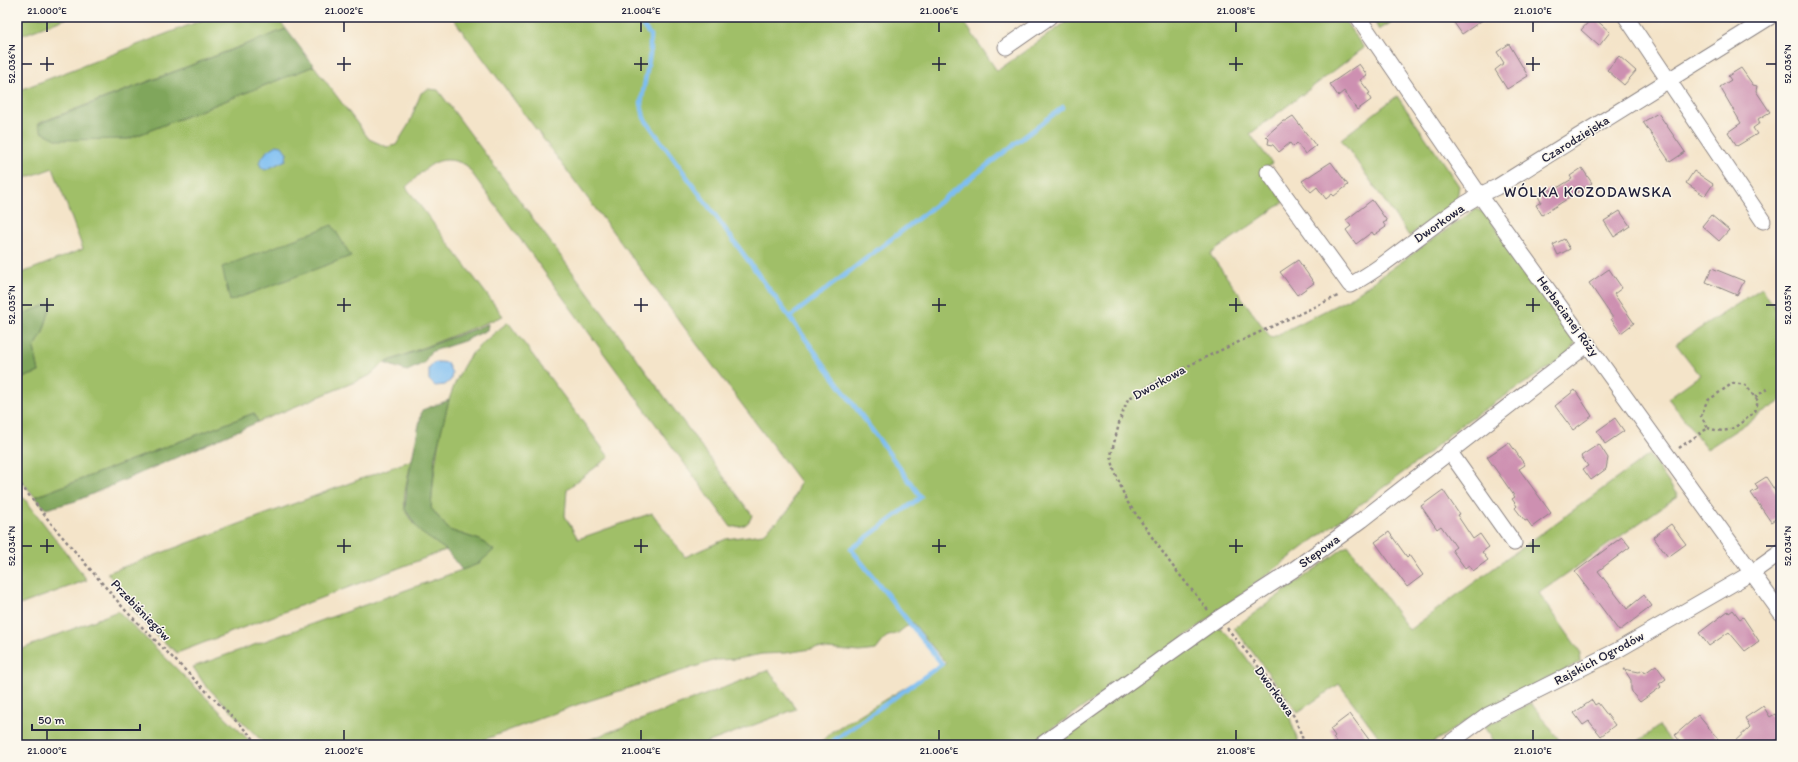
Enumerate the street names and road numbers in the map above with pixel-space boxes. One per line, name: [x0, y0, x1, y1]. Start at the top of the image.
street label: Czarodziejska: [1538, 112, 1612, 166]
street label: Dworkowa: [1411, 200, 1467, 246]
street label: Herbacianej Róży: [1534, 273, 1602, 359]
street label: Dworkowa: [1130, 361, 1188, 403]
street label: Stepowa: [1296, 531, 1343, 571]
street label: Przebiśniegów: [108, 576, 174, 644]
street label: Rajskich Ogrodów: [1551, 628, 1647, 688]
street label: Dworkowa: [1252, 663, 1298, 719]

